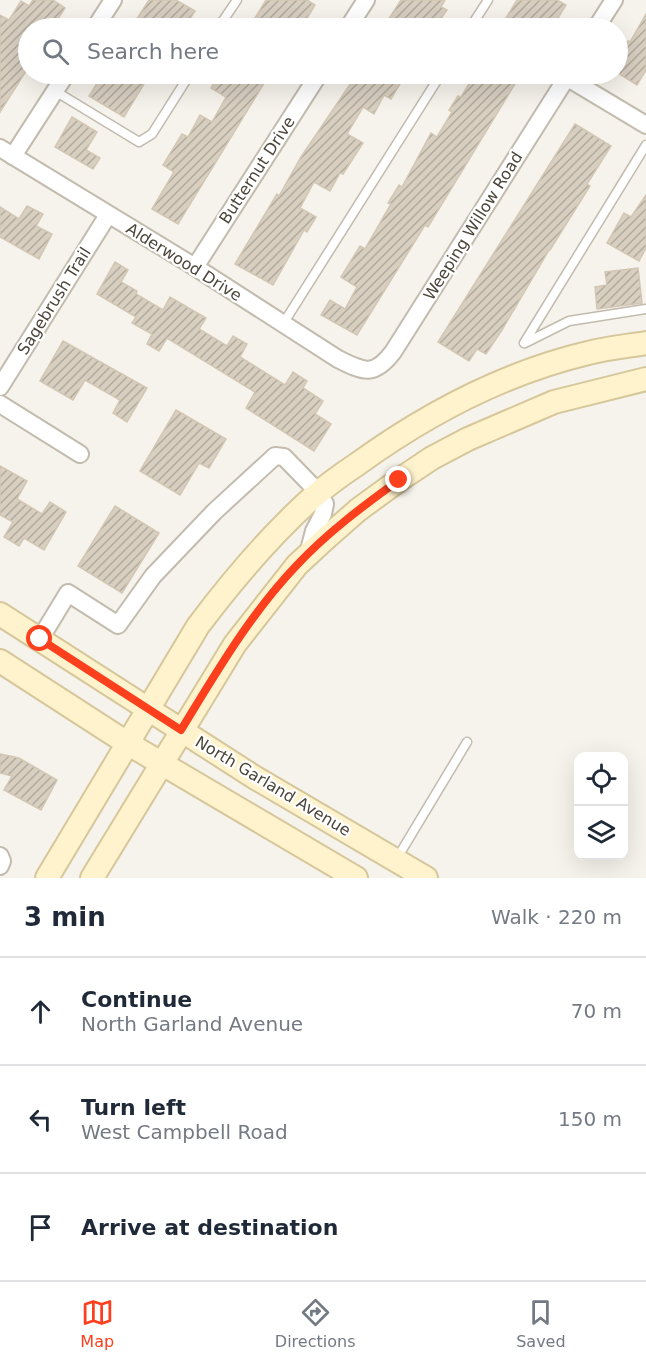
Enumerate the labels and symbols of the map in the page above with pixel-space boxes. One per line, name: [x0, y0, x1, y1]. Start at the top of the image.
street label: Butternut Drive: [215, 113, 299, 227]
street label: Weeping Willow Road: [420, 148, 526, 304]
street label: Alderwood Drive: [123, 219, 245, 305]
street label: Sagebrush Trail: [13, 244, 95, 358]
route end: [385, 466, 411, 492]
route start: [26, 625, 52, 651]
street label: North Garland Avenue: [192, 732, 354, 840]

